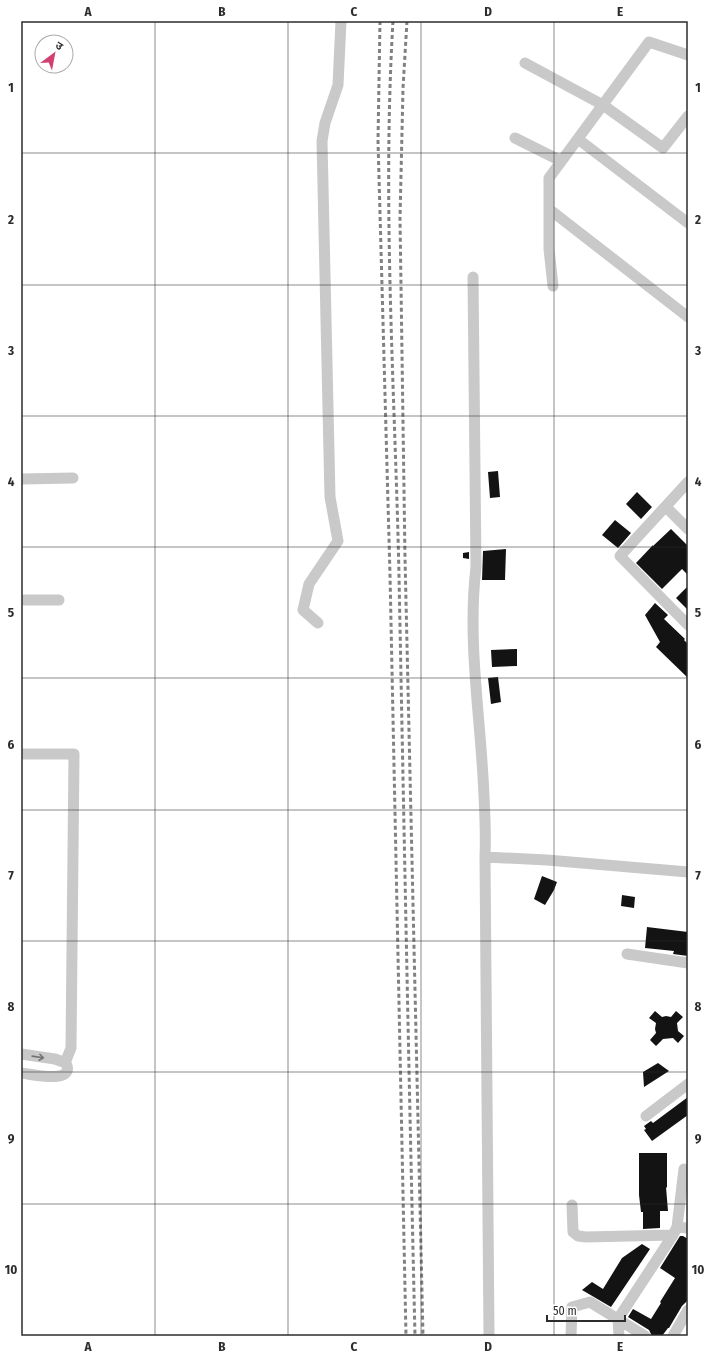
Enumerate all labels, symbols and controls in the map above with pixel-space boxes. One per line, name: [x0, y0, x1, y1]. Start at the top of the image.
text: A: [83, 4, 92, 19]
text: B: [218, 4, 226, 19]
text: C: [351, 4, 358, 19]
text: D: [484, 4, 492, 19]
text: E: [617, 4, 623, 19]
north arrow: [34, 34, 74, 74]
text: उ: [53, 39, 66, 53]
text: 1: [8, 80, 14, 95]
text: 1: [695, 80, 701, 95]
text: 2: [7, 212, 14, 227]
text: 2: [694, 212, 701, 227]
text: 3: [7, 343, 14, 358]
text: 3: [694, 343, 701, 358]
text: 4: [8, 474, 15, 489]
text: 4: [695, 474, 702, 489]
text: 5: [8, 605, 14, 620]
text: 5: [695, 605, 701, 620]
text: 6: [8, 737, 15, 752]
text: 6: [695, 737, 702, 752]
text: 7: [8, 868, 14, 883]
text: 7: [695, 868, 701, 883]
text: 8: [8, 999, 15, 1014]
text: 8: [695, 999, 702, 1014]
one-way arrow: [31, 1053, 44, 1061]
text: 9: [8, 1131, 15, 1146]
text: 9: [695, 1131, 702, 1146]
text: 10: [5, 1262, 17, 1277]
text: 10: [692, 1262, 704, 1277]
scale bar: [547, 1297, 625, 1323]
text: 50 m: [553, 1304, 577, 1318]
text: A: [83, 1339, 92, 1354]
text: B: [218, 1339, 226, 1354]
text: C: [351, 1339, 358, 1354]
text: D: [484, 1339, 492, 1354]
text: E: [617, 1339, 623, 1354]

